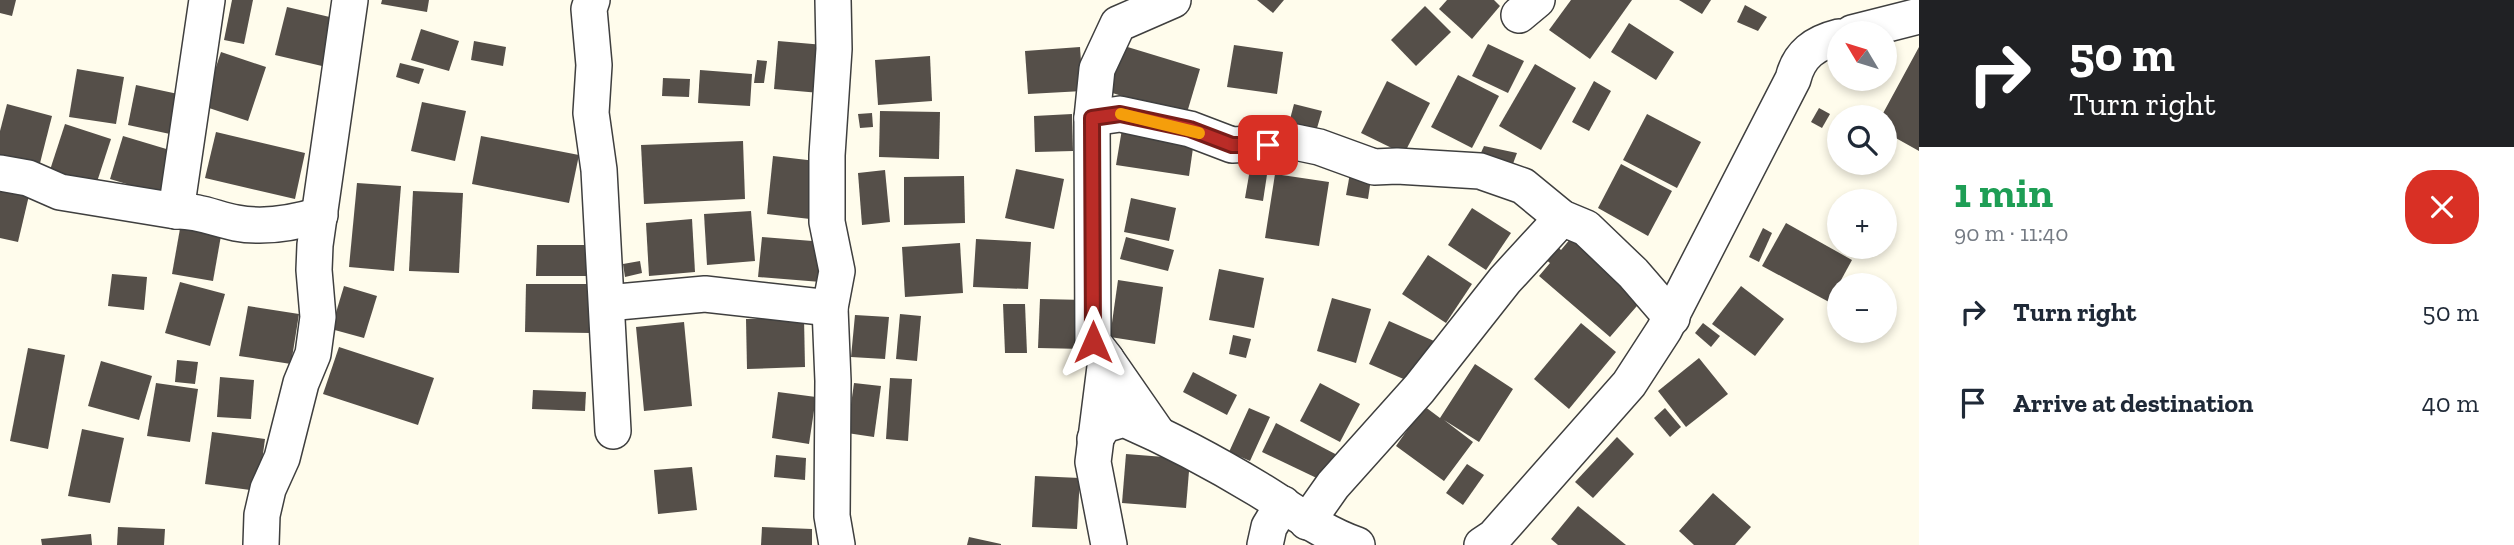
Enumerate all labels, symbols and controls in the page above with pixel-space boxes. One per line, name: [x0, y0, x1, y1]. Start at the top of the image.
north arrow: [1827, 21, 1897, 91]
map controls: [1827, 21, 1897, 343]
text: 50 m: [2069, 25, 2175, 84]
icon: right: [1954, 28, 2045, 119]
text: Turn right: [2069, 85, 2216, 123]
button: search: [1827, 105, 1897, 175]
pin: [1238, 115, 1298, 175]
icon: arrive: [1249, 126, 1287, 164]
text: 1 min: [1954, 167, 2053, 218]
button: close: [2405, 170, 2479, 244]
button: +: [1827, 189, 1897, 259]
text: 90 m · 11:40: [1954, 219, 2069, 247]
button: −: [1827, 273, 1897, 343]
icon: right: [1954, 293, 1992, 331]
text: Turn right: [2013, 296, 2136, 328]
text: 50 m: [2422, 296, 2479, 328]
position arrow: [1056, 305, 1130, 379]
icon: arrive: [1954, 384, 1992, 422]
text: Arrive at destination: [2013, 387, 2253, 419]
text: 40 m: [2422, 387, 2479, 419]

